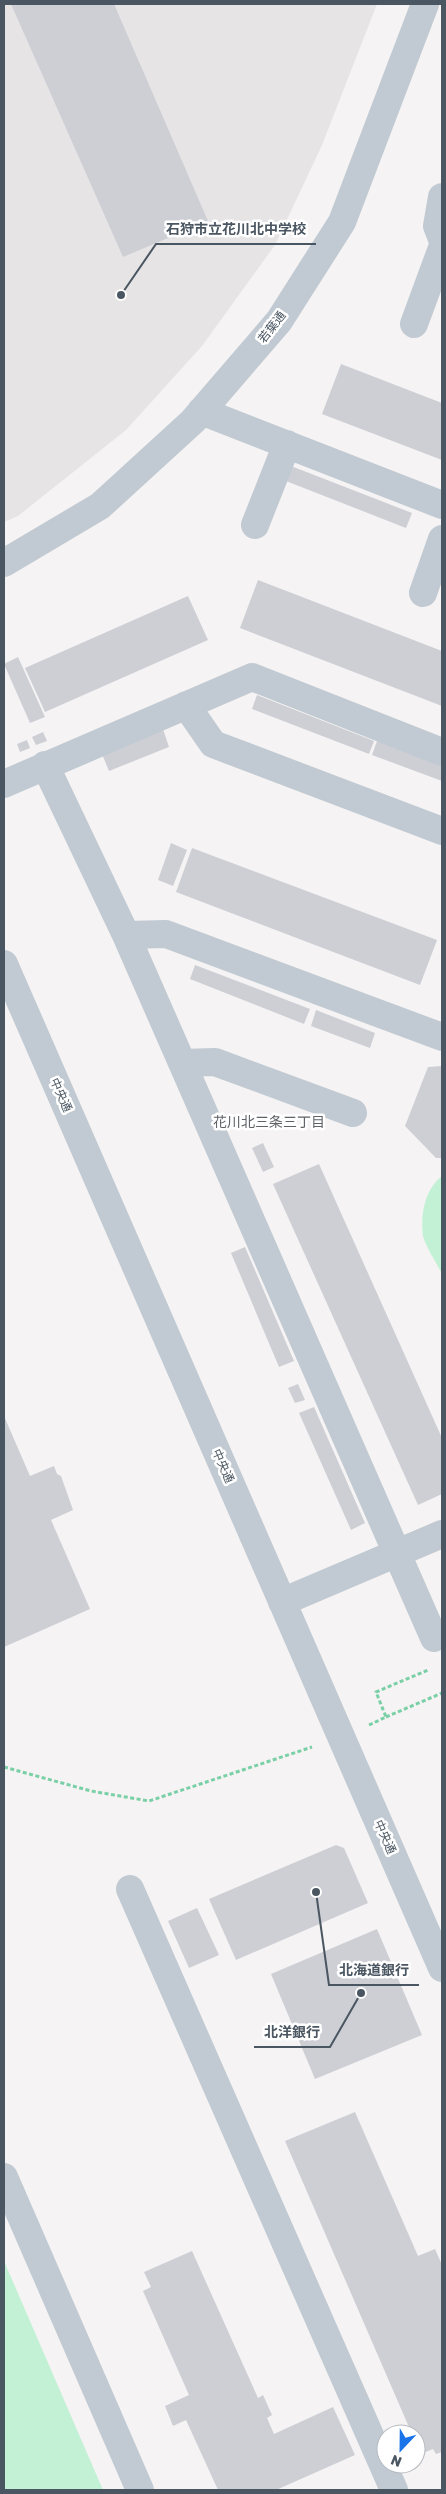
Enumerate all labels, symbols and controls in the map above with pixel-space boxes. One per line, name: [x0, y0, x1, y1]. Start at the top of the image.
callout: 石狩市立花川北中学校: [156, 215, 316, 244]
text: 石狩市立花川北中学校: [166, 221, 306, 238]
street label: 若葉通: [255, 309, 289, 345]
street label: 中央通: [47, 1076, 75, 1114]
district label: 花川北三条三丁目: [213, 1114, 325, 1131]
street label: 中央通: [209, 1447, 237, 1485]
street label: 中央通: [371, 1818, 399, 1856]
callout: 北海道銀行: [329, 1956, 419, 1985]
text: 北海道銀行: [339, 1962, 409, 1979]
callout: 北洋銀行: [254, 2018, 330, 2047]
text: 北洋銀行: [264, 2024, 320, 2041]
north arrow: [376, 2424, 426, 2474]
text: N: [388, 2451, 404, 2470]

